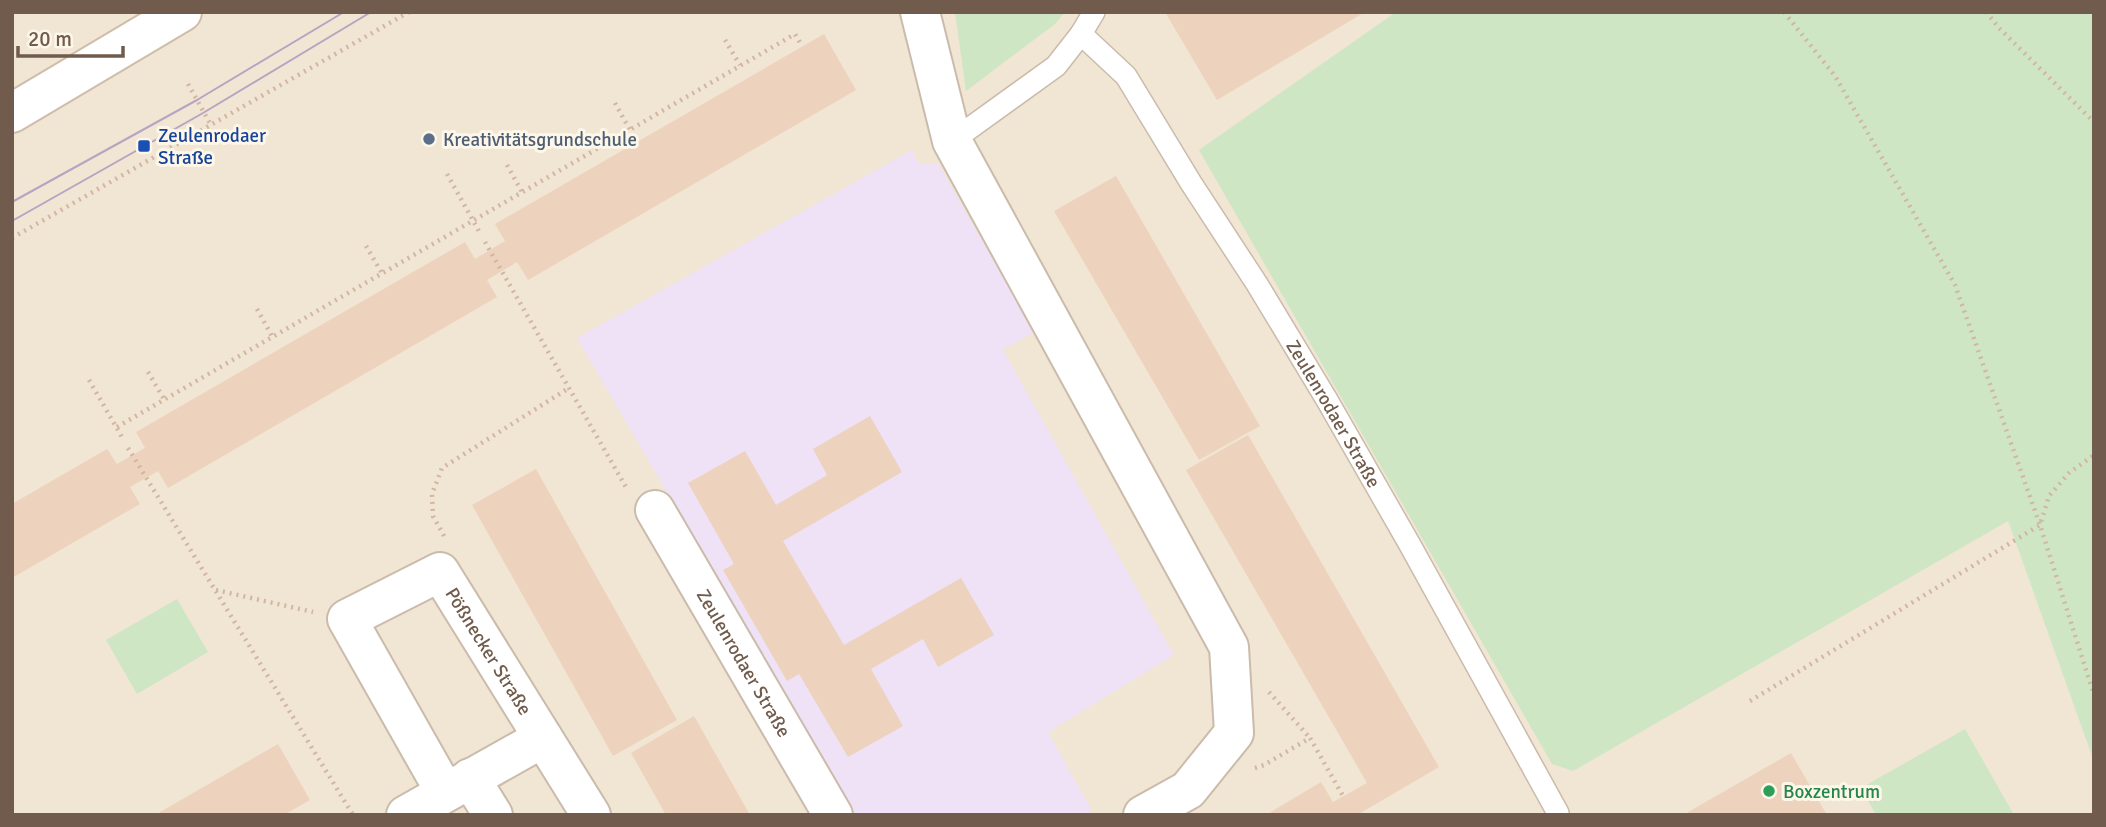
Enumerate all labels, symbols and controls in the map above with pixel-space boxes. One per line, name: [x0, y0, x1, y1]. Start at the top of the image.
scale bar: [18, 14, 122, 58]
text: 20 m: [28, 26, 72, 52]
place label: Zeulenrodaer Straße: [158, 124, 266, 170]
place label: Kreativitätsgrundschule: [443, 128, 637, 152]
marker: Kreativitätsgrundschule: [421, 131, 437, 147]
marker: Zeulenrodaer Straße: [136, 138, 152, 154]
street label: Zeulenrodaer Straße: [1280, 336, 1386, 492]
street label: Pößnecker Straße: [440, 583, 537, 720]
street label: Zeulenrodaer Straße: [691, 585, 796, 742]
place label: Boxzentrum: [1783, 780, 1880, 804]
marker: Boxzentrum: [1761, 783, 1777, 799]

